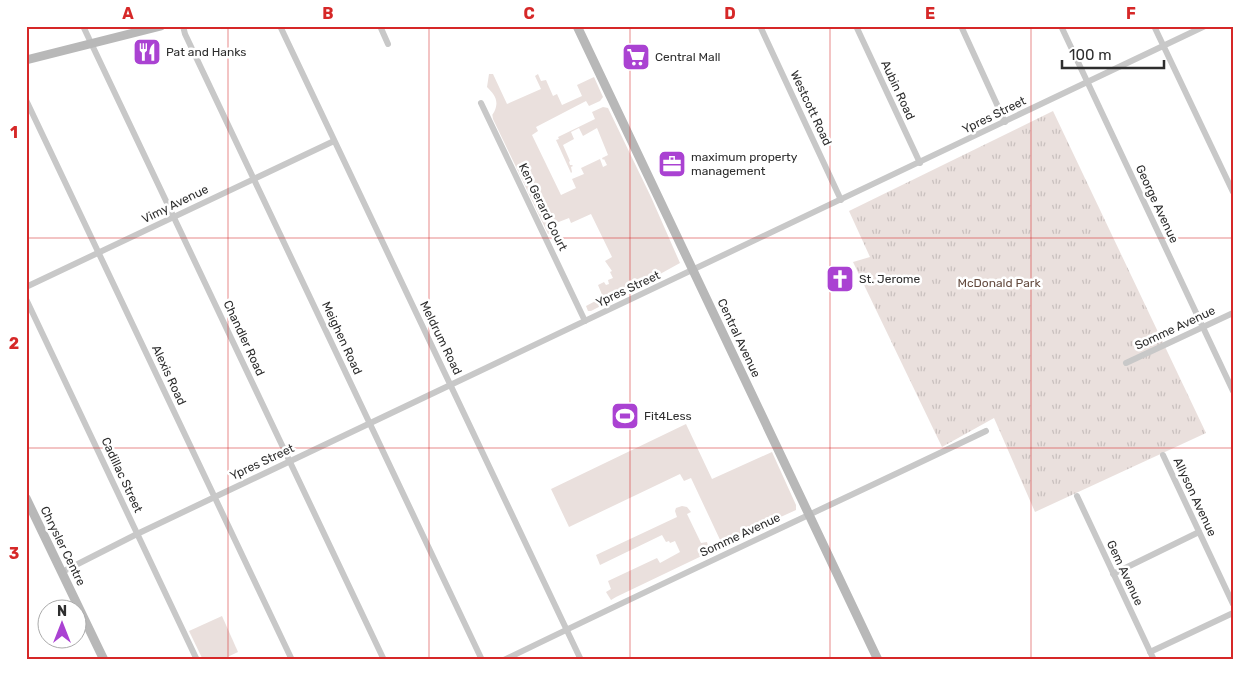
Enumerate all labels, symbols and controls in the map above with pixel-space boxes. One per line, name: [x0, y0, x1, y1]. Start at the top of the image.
text: A: [122, 4, 134, 23]
text: B: [322, 4, 334, 23]
text: C: [523, 4, 535, 23]
text: D: [724, 4, 736, 23]
text: E: [925, 4, 935, 23]
text: F: [1126, 4, 1136, 23]
restaurant icon: Pat and Hanks: [132, 37, 162, 67]
scale bar: [1062, 38, 1164, 70]
supermarket icon: Central Mall: [621, 42, 651, 72]
place label: Pat and Hanks: [166, 45, 246, 59]
text: 100 m: [1069, 46, 1111, 64]
place label: Central Mall: [655, 50, 721, 64]
street label: Aubin Road: [878, 58, 918, 122]
street label: Westcott Road: [788, 68, 834, 148]
street label: Ypres Street: [960, 93, 1028, 136]
text: 1: [10, 123, 18, 142]
office icon: maximum property management: [657, 149, 687, 179]
place label: maximum property management: [691, 150, 798, 178]
street label: Ken Gerard Court: [516, 161, 570, 253]
street label: George Avenue: [1133, 163, 1181, 246]
street label: Vimy Avenue: [139, 182, 211, 226]
church icon: St. Jerome: [825, 264, 855, 294]
street label: Ypres Street: [594, 268, 663, 310]
place label: St. Jerome: [859, 272, 920, 286]
park label: McDonald Park: [957, 276, 1041, 290]
street label: Central Avenue: [715, 296, 763, 380]
street label: Chandler Road: [220, 298, 268, 378]
street label: Meighen Road: [319, 299, 365, 377]
street label: Meldrum Road: [417, 299, 465, 377]
street label: Somme Avenue: [1133, 303, 1218, 353]
text: 2: [9, 334, 19, 353]
street label: Alexis Road: [149, 343, 189, 407]
sports icon: Fit4Less: [610, 401, 640, 431]
place label: Fit4Less: [644, 409, 692, 423]
street label: Cadillac Street: [98, 435, 146, 515]
street label: Ypres Street: [228, 441, 297, 483]
street label: Allyson Avenue: [1171, 455, 1219, 539]
street label: Chrysler Centre: [38, 504, 88, 588]
street label: Somme Avenue: [698, 510, 783, 560]
street label: Gem Avenue: [1104, 538, 1146, 608]
text: 3: [9, 544, 19, 563]
north arrow: [38, 598, 88, 648]
text: N: [57, 603, 67, 620]

